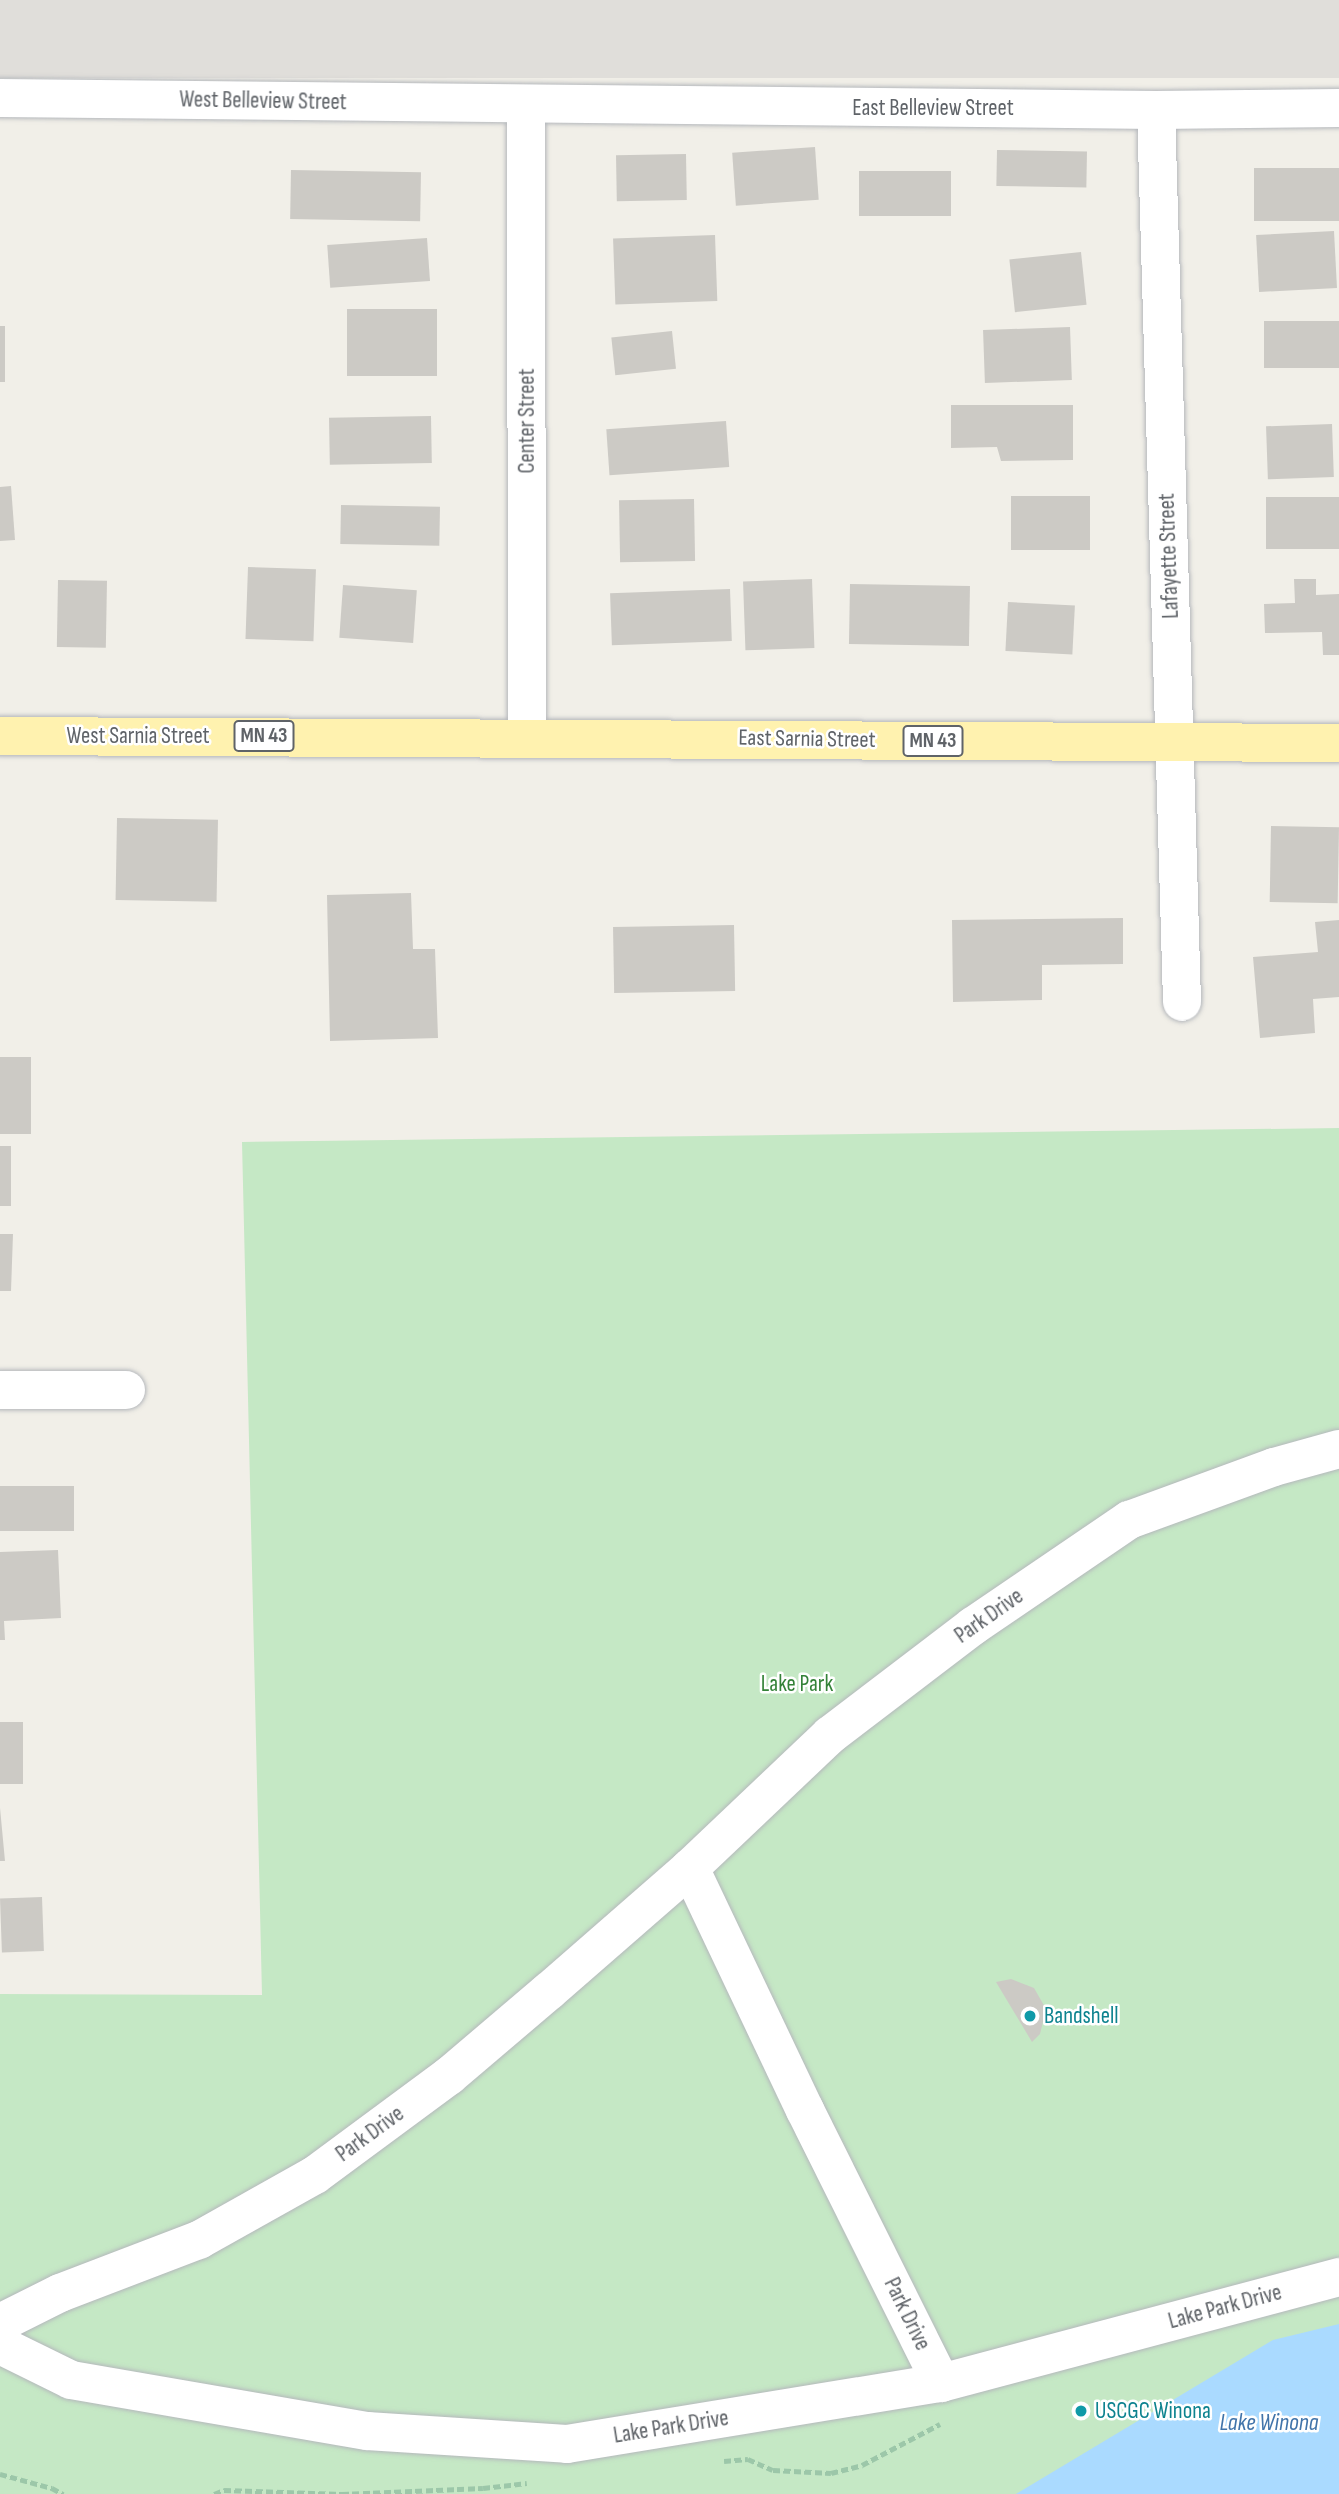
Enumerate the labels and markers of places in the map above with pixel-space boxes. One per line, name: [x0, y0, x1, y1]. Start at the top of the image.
place label: Bandshell: [1044, 2002, 1118, 2030]
marker: Bandshell: [1022, 2008, 1038, 2024]
place label: USCGC Winona: [1095, 2397, 1211, 2425]
marker: USCGC Winona: [1073, 2403, 1089, 2419]

